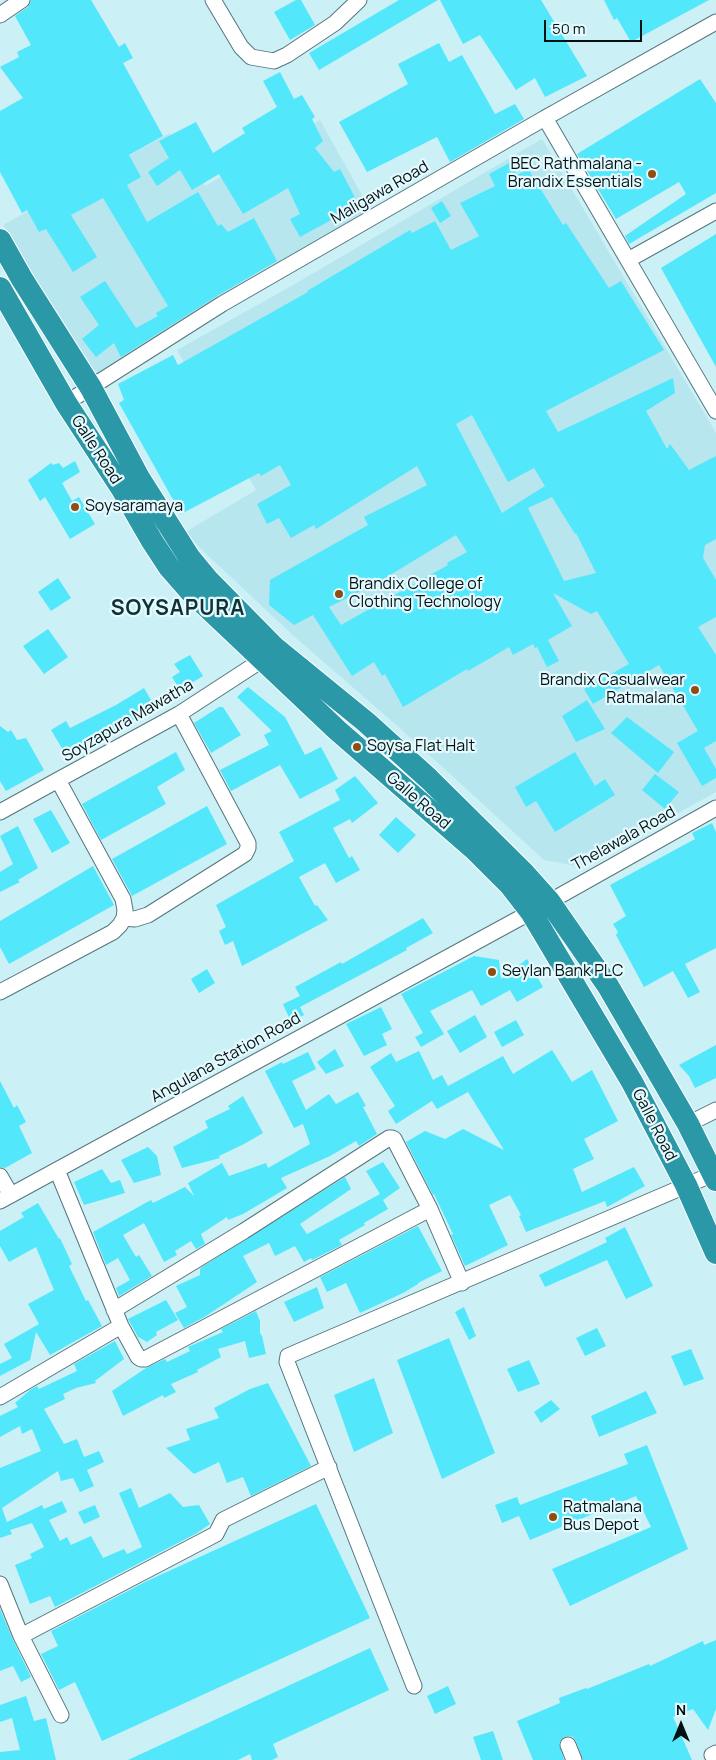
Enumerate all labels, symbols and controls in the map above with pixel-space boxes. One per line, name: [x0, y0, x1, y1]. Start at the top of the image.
scale bar: [546, 10, 644, 42]
text: 50 m: [552, 18, 586, 39]
place label: BEC Rathmalana - Brandix Essentials: [508, 155, 642, 193]
street label: Maligawa Road: [328, 157, 432, 229]
marker: BEC Rathmalana - Brandix Essentials: [646, 168, 658, 180]
street label: Galle Road: [67, 412, 125, 488]
place label: Soysaramaya: [85, 497, 183, 517]
marker: Soysaramaya: [69, 501, 81, 513]
place label: Brandix College of Clothing Technology: [349, 575, 501, 613]
marker: Brandix College of Clothing Technology: [333, 588, 345, 600]
district label: SOYSAPURA: [110, 596, 246, 622]
place label: Brandix Casualwear Ratmalana: [540, 671, 685, 709]
street label: Soyzapura Mawatha: [59, 676, 197, 766]
marker: Brandix Casualwear Ratmalana: [689, 684, 701, 696]
place label: Soysa Flat Halt: [367, 737, 475, 757]
marker: Soysa Flat Halt: [351, 741, 363, 753]
street label: Galle Road: [382, 768, 454, 834]
street label: Thelawala Road: [569, 803, 679, 875]
place label: Seylan Bank PLC: [502, 962, 623, 982]
marker: Seylan Bank PLC: [486, 966, 498, 978]
street label: Angulana Station Road: [148, 1009, 304, 1107]
street label: Galle Road: [628, 1086, 680, 1164]
place label: Ratmalana Bus Depot: [563, 1498, 642, 1536]
marker: Ratmalana Bus Depot: [547, 1511, 559, 1523]
north arrow: [656, 1700, 706, 1750]
text: N: [676, 1700, 686, 1719]

